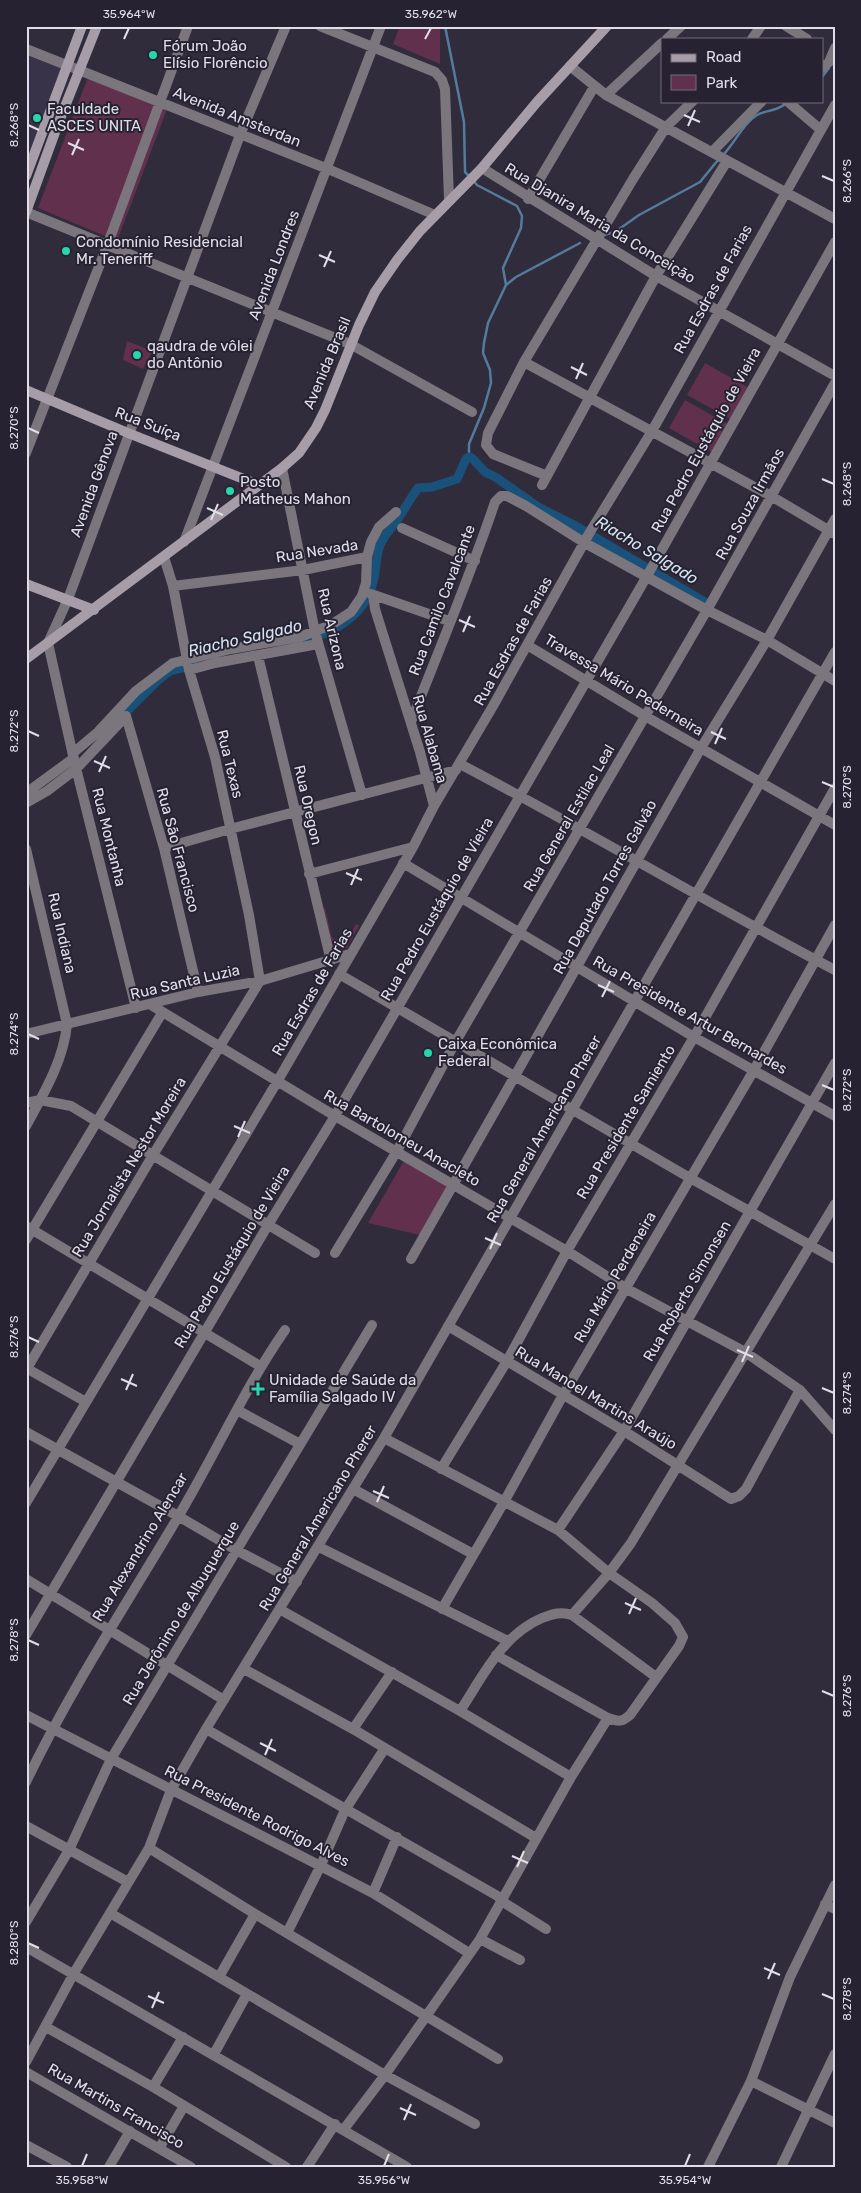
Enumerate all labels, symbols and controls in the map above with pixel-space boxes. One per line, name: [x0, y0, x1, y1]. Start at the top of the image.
text: 35.964°W: [103, 7, 156, 21]
text: 35.962°W: [405, 7, 458, 21]
place label: Fórum João Elísio Florêncio: [163, 37, 268, 72]
legend: [661, 38, 824, 102]
text: Road: [706, 48, 742, 66]
marker: Fórum João Elísio Florêncio: [147, 49, 159, 61]
text: Park: [706, 74, 737, 92]
street label: Avenida Amsterdan: [170, 83, 304, 151]
place label: Faculdade ASCES UNITA: [47, 100, 141, 135]
text: 8.268°S: [7, 103, 21, 147]
marker: Faculdade ASCES UNITA: [31, 112, 43, 124]
street label: Rua Djanira Maria da Conceição: [501, 159, 699, 287]
text: 8.266°S: [840, 159, 854, 203]
street label: Avenida Londres: [245, 207, 303, 322]
street label: Rua Esdras de Farias: [670, 221, 756, 357]
place label: Condomínio Residencial Mr. Teneriff: [76, 233, 243, 268]
marker: Condomínio Residencial Mr. Teneriff: [60, 245, 72, 257]
street label: Avenida Brasil: [299, 314, 355, 412]
place label: qaudra de vôlei do Antônio: [147, 337, 253, 372]
street label: Rua Pedro Eustáquio de Vieira: [647, 344, 765, 536]
marker: qaudra de vôlei do Antônio: [131, 349, 143, 361]
street label: Rua Suíça: [112, 403, 184, 445]
text: 8.270°S: [7, 406, 21, 450]
street label: Avenida Gênova: [66, 428, 122, 540]
street label: Rua Souza Irmãos: [712, 445, 788, 563]
text: 8.268°S: [840, 462, 854, 506]
place label: Posto Matheus Mahon: [240, 473, 351, 508]
marker: Posto Matheus Mahon: [224, 485, 236, 497]
water label: Riacho Salgado: [592, 512, 702, 588]
street label: Rua Camilo Cavalcante: [405, 522, 479, 678]
street label: Rua Nevada: [275, 536, 359, 566]
street label: Rua Esdras de Farias: [470, 573, 556, 709]
street label: Rua Arizona: [314, 586, 350, 672]
water label: Riacho Salgado: [186, 616, 304, 660]
street label: Travessa Mário Pederneira: [541, 630, 707, 740]
street label: Rua Alabama: [409, 693, 451, 785]
text: 8.272°S: [7, 710, 21, 752]
street label: Rua Texas: [213, 728, 247, 800]
street label: Rua General Estilac Leal: [520, 741, 618, 895]
street label: Rua Oregon: [290, 763, 326, 847]
text: 8.270°S: [840, 765, 854, 809]
street label: Rua Montanha: [88, 786, 130, 888]
street label: Rua São Francisco: [153, 786, 203, 914]
street label: Rua Deputado Torres Galvão: [550, 797, 660, 977]
street label: Rua Pedro Eustáquio de Vieira: [377, 814, 497, 1004]
street label: Rua Indiana: [44, 891, 80, 975]
street label: Rua Esdras de Farias: [268, 925, 356, 1059]
street label: Rua Presidente Artur Bernardes: [590, 952, 791, 1078]
street label: Rua Santa Luzia: [128, 961, 242, 1003]
text: 8.274°S: [7, 1013, 21, 1055]
street label: Rua General Americano Pherer: [483, 1032, 605, 1226]
place label: Caixa Econômica Federal: [438, 1035, 557, 1070]
street label: Rua Presidente Samiento: [573, 1042, 679, 1202]
marker: Caixa Econômica Federal: [422, 1047, 434, 1059]
text: 8.272°S: [840, 1069, 854, 1111]
street label: Rua Jornalista Nestor Moreira: [68, 1074, 190, 1260]
street label: Rua Bartolomeu Anacleto: [321, 1086, 483, 1190]
street label: Rua Pedro Eustáquio de Vieira: [170, 1163, 294, 1351]
street label: Rua Mário Perdeneira: [570, 1208, 660, 1346]
street label: Rua Roberto Simonsen: [639, 1217, 735, 1365]
text: 8.276°S: [7, 1316, 21, 1358]
street label: Rua Manoel Martins Araújo: [512, 1343, 680, 1453]
place label: Unidade de Saúde da Família Salgado IV: [269, 1371, 416, 1406]
text: 8.274°S: [840, 1372, 854, 1414]
marker: Unidade de Saúde da Família Salgado IV: [251, 1382, 265, 1396]
street label: Rua General Americano Pherer: [255, 1422, 381, 1614]
street label: Rua Alexandrino Alencar: [88, 1469, 192, 1625]
street label: Rua Jerônimo de Albuquerque: [119, 1518, 243, 1708]
text: 8.278°S: [7, 1618, 21, 1662]
text: 8.276°S: [840, 1675, 854, 1717]
street label: Rua Presidente Rodrigo Alves: [162, 1761, 353, 1871]
text: 8.280°S: [7, 1921, 21, 1965]
text: 8.278°S: [840, 1977, 854, 2021]
street label: Rua Martins Francisco: [45, 2060, 187, 2152]
text: 35.958°W: [56, 2173, 109, 2187]
text: 35.956°W: [358, 2173, 411, 2187]
text: 35.954°W: [659, 2173, 712, 2187]

